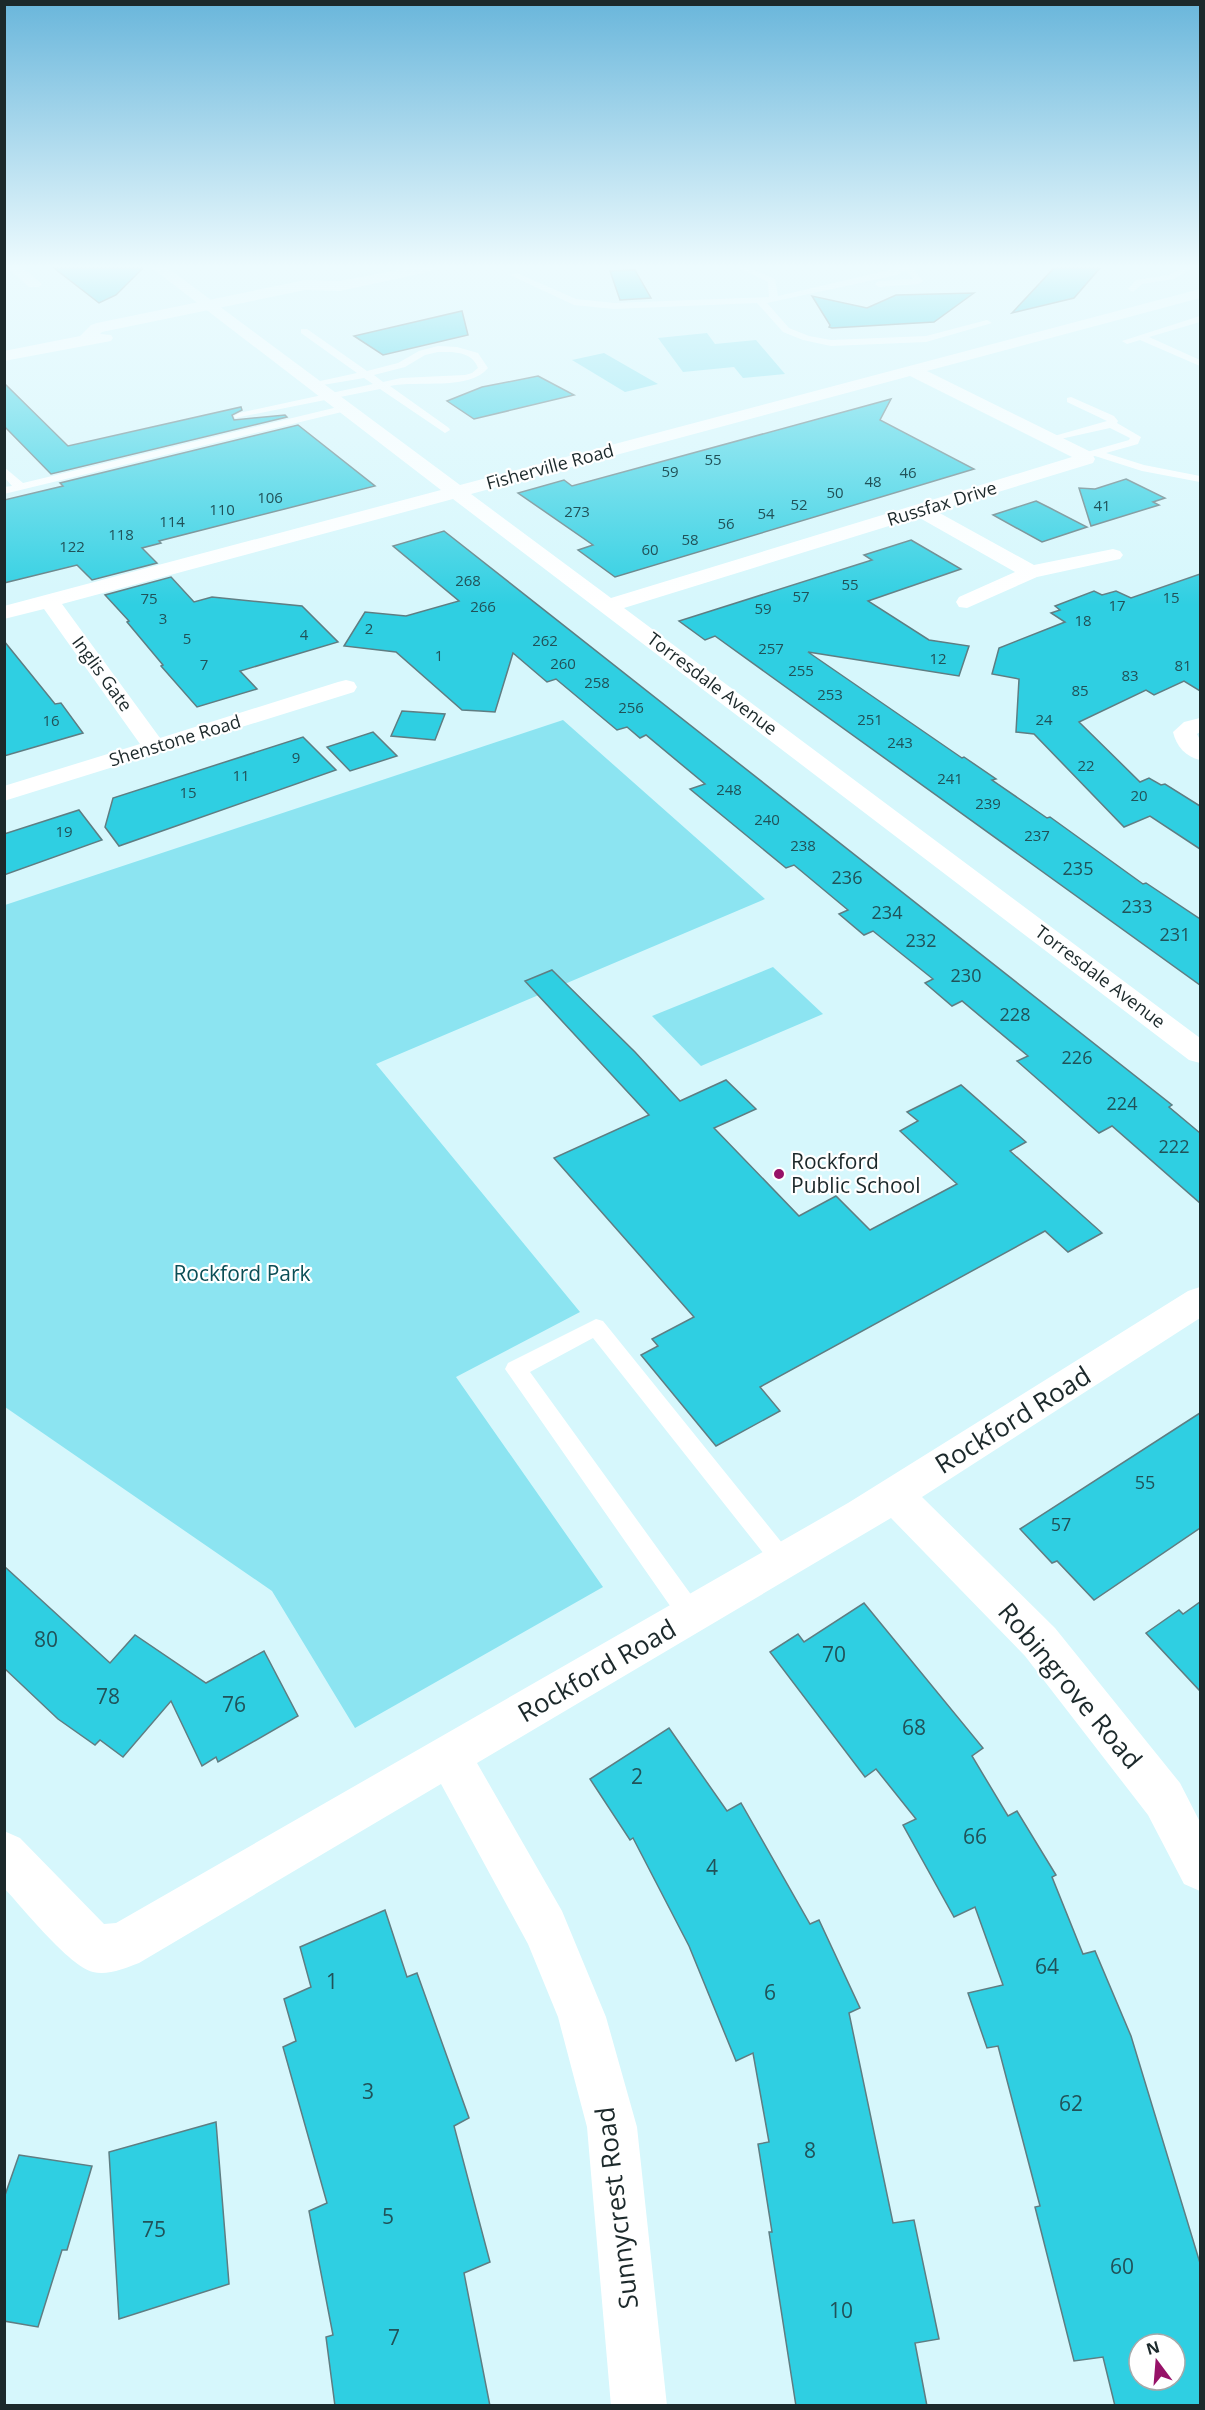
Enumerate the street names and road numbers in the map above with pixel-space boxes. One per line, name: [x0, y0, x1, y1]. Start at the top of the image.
street label: Fisherville Road: [483, 437, 616, 495]
street label: Russfax Drive: [884, 475, 1000, 531]
street label: Torresdale Avenue: [643, 626, 783, 740]
street label: Inglis Gate: [67, 631, 138, 716]
street label: Shenstone Road: [106, 709, 244, 771]
street label: Torresdale Avenue: [1031, 919, 1171, 1033]
street label: Rockford Road: [928, 1357, 1097, 1481]
street label: Robingrove Road: [990, 1595, 1151, 1776]
street label: Rockford Road: [511, 1610, 682, 1730]
street label: Sunnycrest Road: [586, 2105, 646, 2311]

